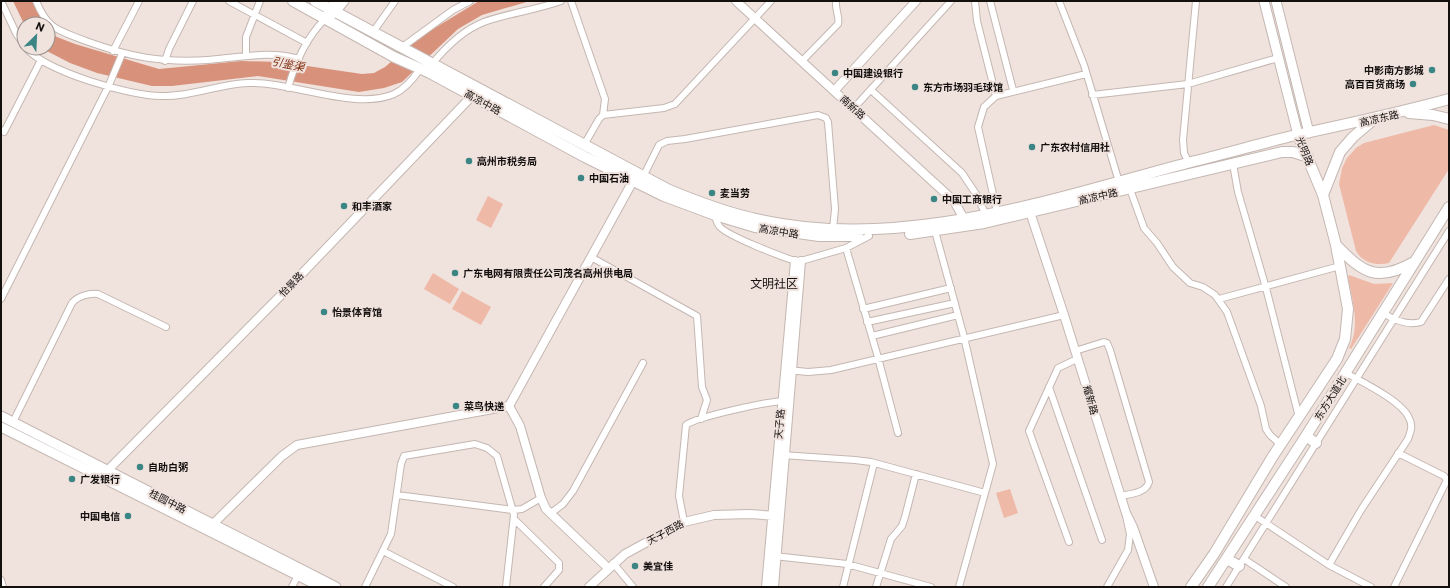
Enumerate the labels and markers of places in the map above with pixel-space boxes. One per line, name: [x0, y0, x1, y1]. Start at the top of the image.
place label: 中影南方影城: [1364, 64, 1424, 76]
marker: 中影南方影城: [1427, 65, 1437, 75]
place label: 中国建设银行: [843, 67, 903, 79]
marker: 中国建设银行: [830, 68, 840, 78]
place label: 高百百货商场: [1345, 78, 1405, 90]
marker: 高百百货商场: [1408, 79, 1418, 89]
place label: 东方市场羽毛球馆: [923, 81, 1003, 93]
marker: 东方市场羽毛球馆: [910, 82, 920, 92]
place label: 广东农村信用社: [1040, 141, 1110, 153]
marker: 广东农村信用社: [1027, 142, 1037, 152]
place label: 高州市税务局: [477, 155, 537, 167]
marker: 高州市税务局: [464, 156, 474, 166]
place label: 中国石油: [589, 172, 629, 184]
marker: 中国石油: [576, 173, 586, 183]
place label: 麦当劳: [720, 187, 750, 199]
marker: 麦当劳: [707, 188, 717, 198]
place label: 中国工商银行: [942, 193, 1002, 205]
marker: 中国工商银行: [929, 194, 939, 204]
place label: 和丰酒家: [352, 200, 392, 212]
marker: 和丰酒家: [339, 201, 349, 211]
place label: 广东电网有限责任公司茂名高州供电局: [463, 267, 633, 279]
marker: 广东电网有限责任公司茂名高州供电局: [450, 268, 460, 278]
place label: 怡景体育馆: [332, 306, 382, 318]
marker: 怡景体育馆: [319, 307, 329, 317]
place label: 菜鸟快递: [464, 400, 505, 412]
marker: 菜鸟快递: [451, 401, 461, 411]
place label: 自助白粥: [148, 461, 188, 473]
marker: 自助白粥: [135, 462, 145, 472]
place label: 广发银行: [80, 473, 120, 485]
marker: 广发银行: [67, 474, 77, 484]
place label: 中国电信: [80, 510, 120, 522]
marker: 中国电信: [123, 511, 133, 521]
place label: 美宜佳: [643, 560, 673, 572]
marker: 美宜佳: [630, 561, 640, 571]

